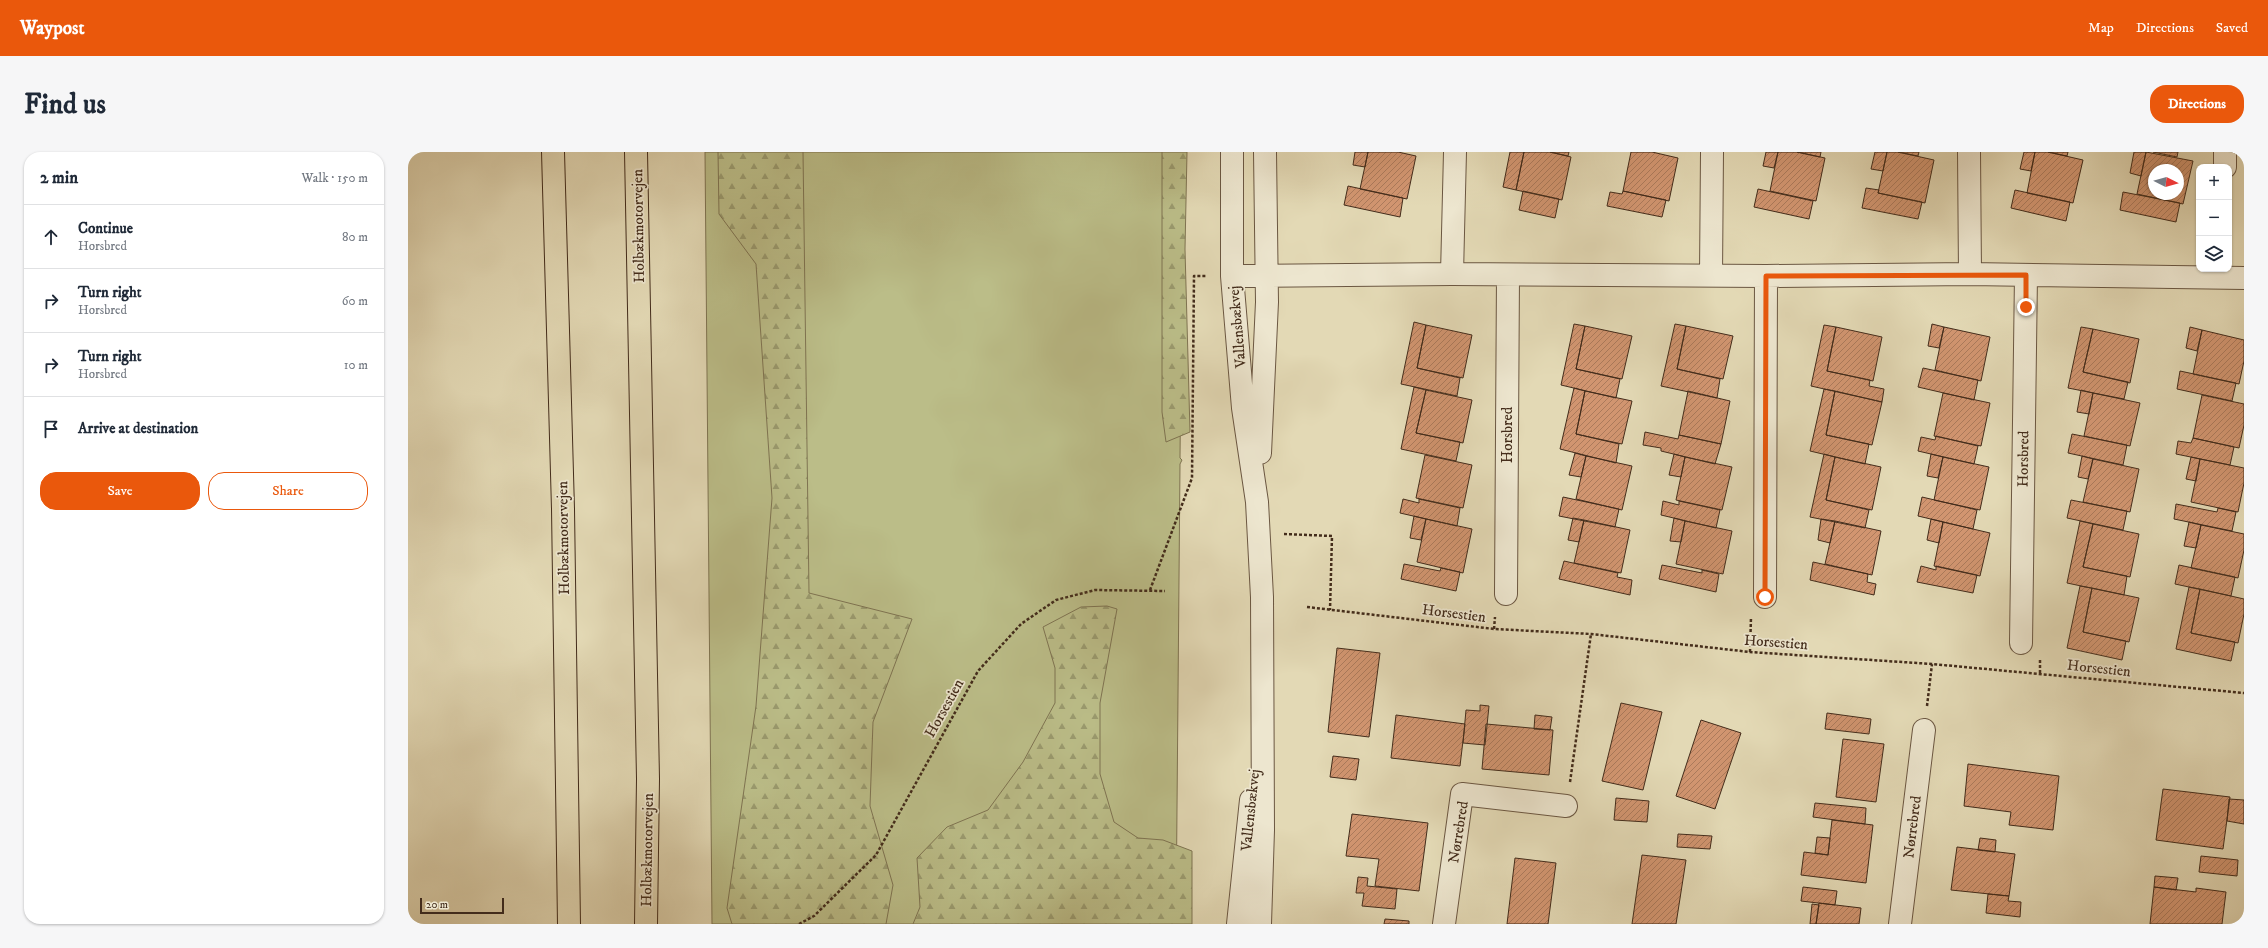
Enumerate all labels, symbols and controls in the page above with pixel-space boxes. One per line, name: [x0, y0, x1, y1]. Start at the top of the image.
text: Waypost: [20, 17, 84, 40]
text: Map: [2088, 19, 2114, 37]
text: Directions: [2136, 19, 2194, 37]
text: Saved: [2216, 19, 2248, 37]
button: Directions: [2150, 85, 2244, 123]
text: Find us: [24, 87, 106, 122]
north arrow: [2148, 164, 2184, 200]
map controls: [2196, 164, 2232, 272]
button: +: [2196, 164, 2232, 200]
text: 2 min: [40, 167, 78, 189]
street label: Holbækmotorvejen: [628, 169, 649, 283]
text: Walk · 150 m: [302, 170, 368, 186]
button: −: [2196, 200, 2232, 236]
text: Continue: [78, 219, 133, 238]
icon: ahead: [40, 226, 62, 248]
text: 80 m: [342, 229, 368, 245]
button: layers: [2196, 236, 2232, 272]
text: Horsbred: [78, 238, 127, 254]
text: Turn right: [78, 283, 141, 302]
street label: Vallensbækvej: [1224, 285, 1251, 370]
icon: right: [40, 290, 62, 312]
text: 60 m: [342, 293, 368, 309]
route end: [2017, 298, 2035, 316]
text: Horsbred: [78, 302, 127, 318]
text: Turn right: [78, 347, 141, 366]
icon: right: [40, 354, 62, 376]
text: 10 m: [344, 357, 368, 373]
text: Horsbred: [78, 366, 127, 382]
street label: Horsbred: [1498, 406, 1517, 463]
icon: arrive: [40, 418, 62, 440]
text: Arrive at destination: [78, 419, 198, 438]
street label: Horsbred: [2014, 430, 2033, 487]
button: Save: [40, 472, 200, 510]
button: Share: [208, 472, 368, 510]
street label: Holbækmotorvejen: [553, 481, 574, 595]
route start: [1756, 588, 1774, 606]
street label: Horsestien: [1421, 600, 1487, 627]
street label: Horsestien: [1743, 631, 1809, 654]
street label: Horsestien: [2066, 656, 2132, 681]
street label: Horsestien: [921, 675, 968, 741]
street label: Vallensbækvej: [1237, 768, 1264, 853]
street label: Holbækmotorvejen: [637, 793, 658, 907]
street label: Nørrebred: [1899, 794, 1926, 859]
street label: Nørrebred: [1444, 799, 1473, 865]
scale bar: [420, 896, 504, 915]
text: 20 m: [426, 898, 448, 912]

